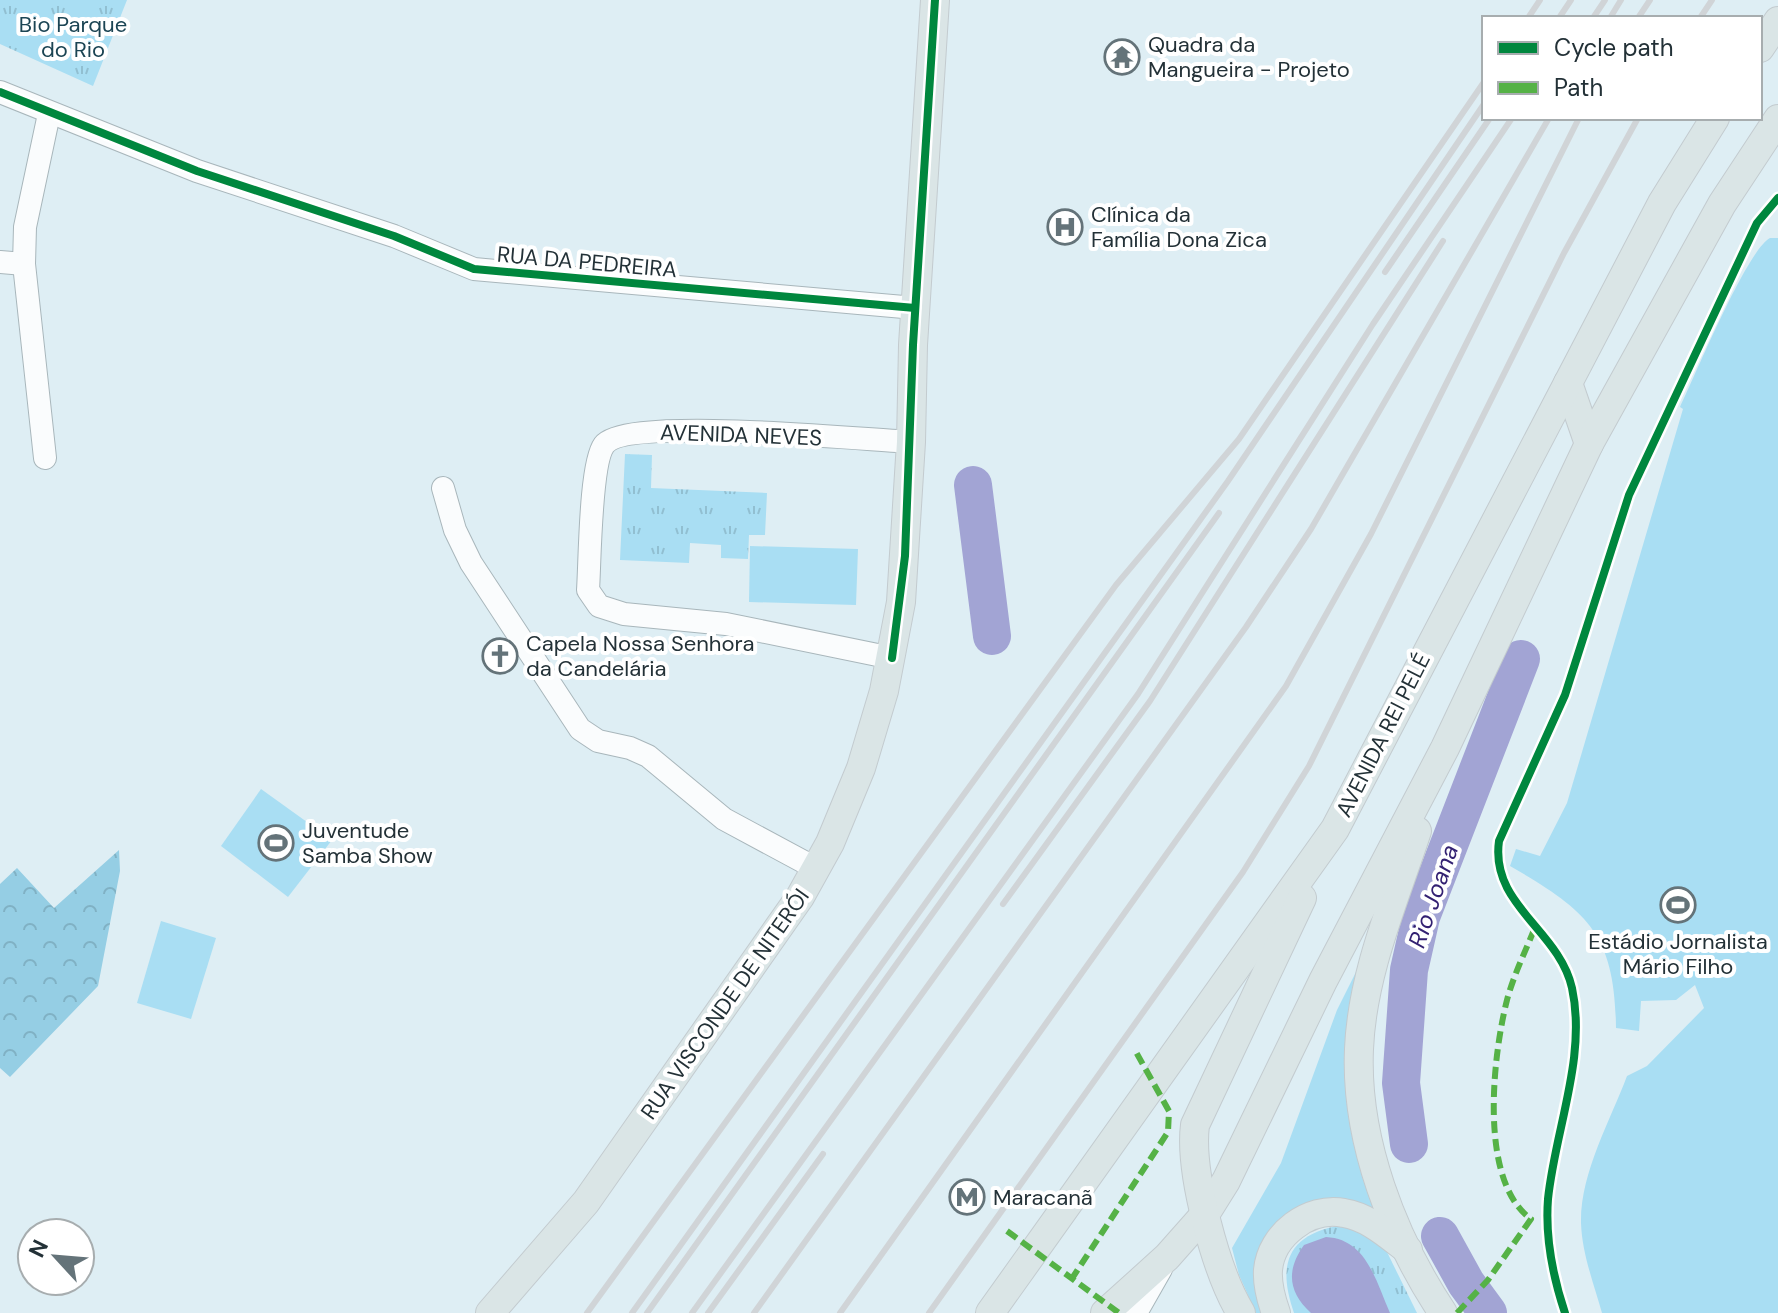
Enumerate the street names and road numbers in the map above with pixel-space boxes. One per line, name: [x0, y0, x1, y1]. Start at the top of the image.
street label: RUA DA PEDREIRA: [496, 240, 678, 284]
street label: AVENIDA NEVES: [660, 418, 822, 452]
street label: AVENIDA REI PELÉ: [1329, 648, 1437, 822]
street label: RUA VISCONDE DE NITERÓI: [634, 883, 816, 1125]

